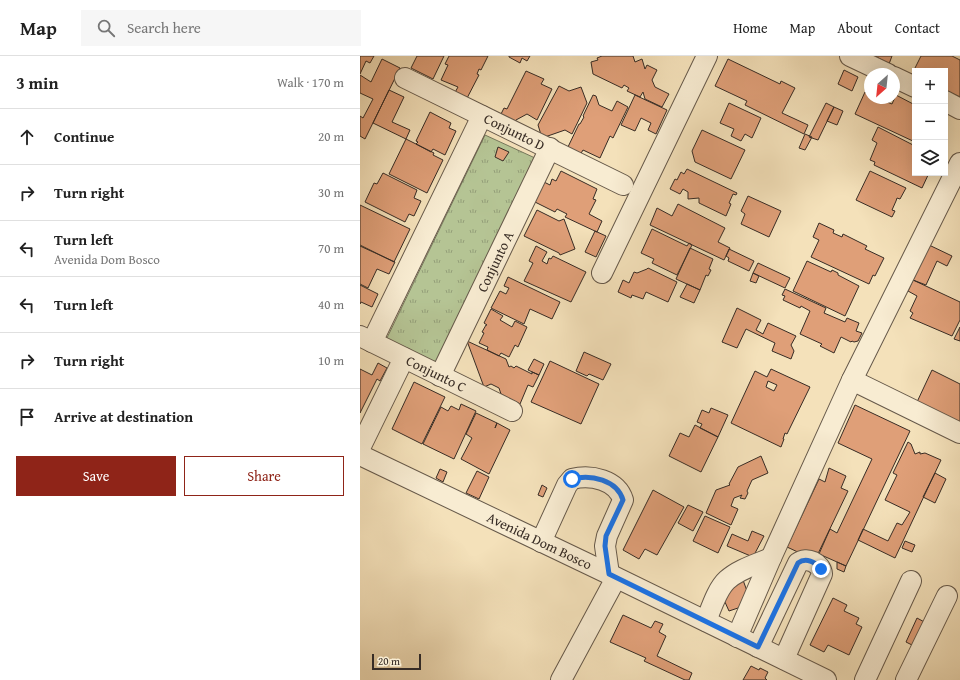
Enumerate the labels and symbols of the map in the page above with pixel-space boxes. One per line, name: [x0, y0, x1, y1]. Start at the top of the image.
north arrow: [864, 68, 900, 104]
street label: Conjunto D: [481, 108, 548, 155]
street label: Conjunto A: [472, 227, 519, 295]
street label: Conjunto C: [403, 350, 470, 397]
route start: [563, 470, 581, 488]
street label: Avenida Dom Bosco: [484, 507, 595, 574]
route end: [812, 560, 830, 578]
scale bar: [372, 652, 421, 671]

